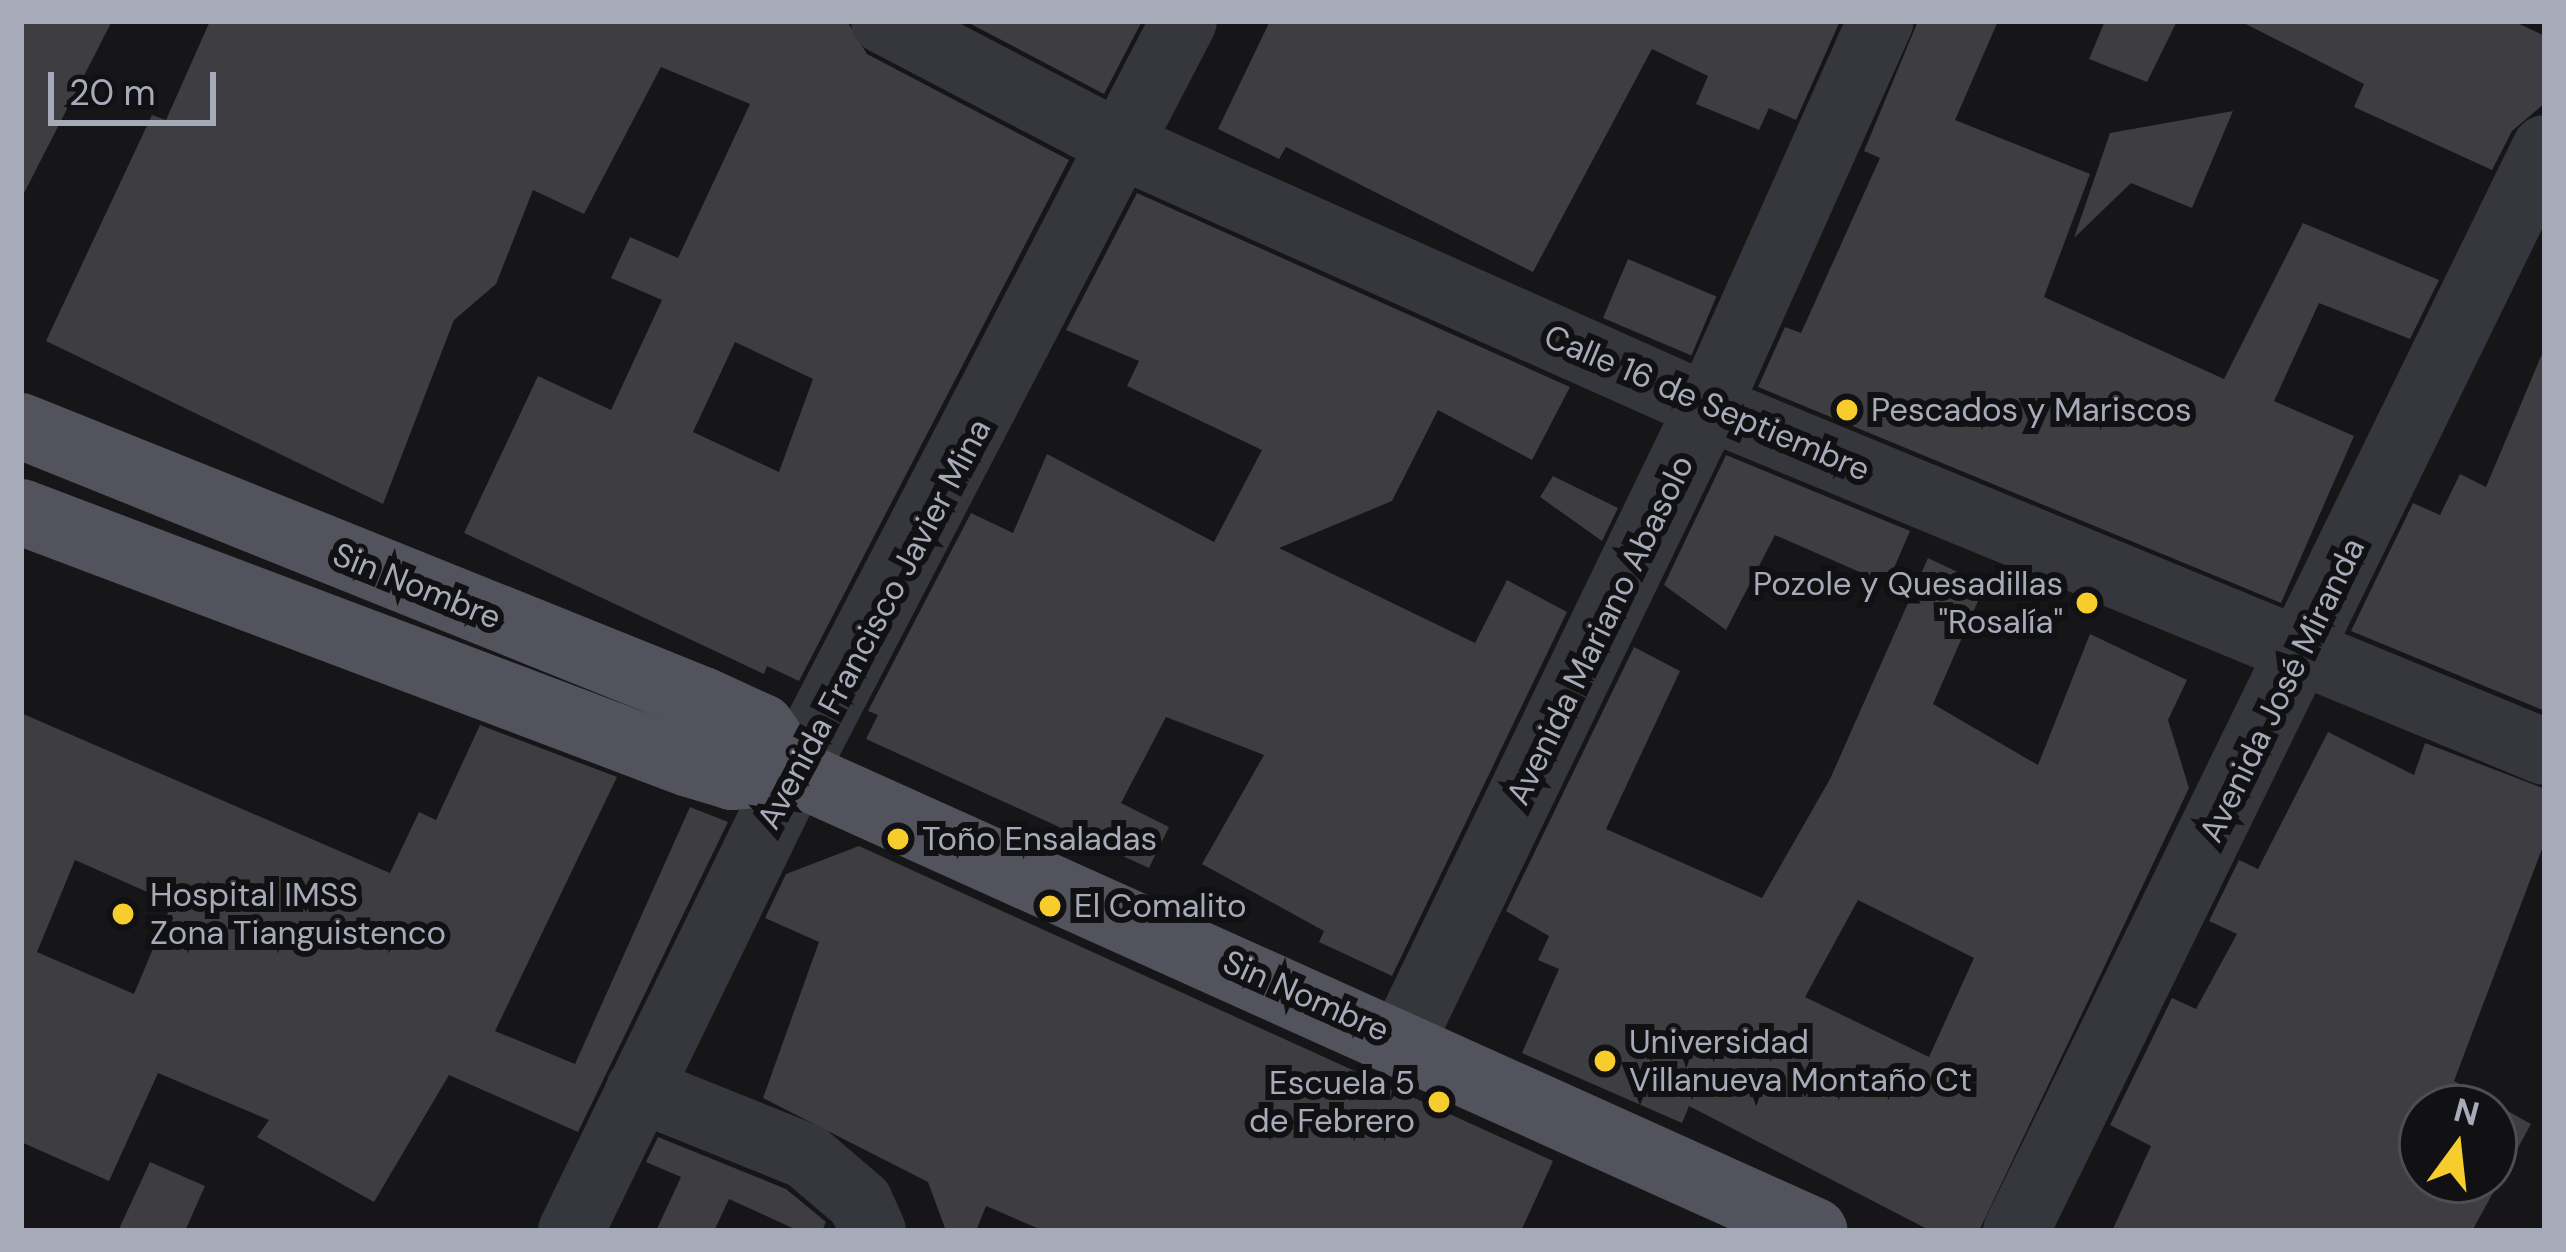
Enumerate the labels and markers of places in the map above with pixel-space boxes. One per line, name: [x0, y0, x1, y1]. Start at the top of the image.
place label: Pescados y Mariscos: [1871, 390, 2191, 430]
marker: Pescados y Mariscos: [1834, 397, 1860, 423]
place label: Pozole y Quesadillas "Rosalía": [1753, 564, 2063, 642]
marker: Pozole y Quesadillas "Rosalía": [2074, 590, 2100, 616]
place label: Toño Ensaladas: [922, 819, 1157, 859]
marker: Toño Ensaladas: [885, 826, 911, 852]
place label: Hospital IMSS Zona Tianguistenco: [150, 875, 446, 953]
place label: El Comalito: [1074, 886, 1247, 926]
marker: El Comalito: [1037, 893, 1063, 919]
marker: Hospital IMSS Zona Tianguistenco: [107, 898, 139, 930]
place label: Universidad Villanueva Montaño Ct: [1629, 1022, 1972, 1100]
marker: Universidad Villanueva Montaño Ct: [1592, 1048, 1618, 1074]
place label: Escuela 5 de Febrero: [1249, 1063, 1415, 1141]
marker: Escuela 5 de Febrero: [1426, 1089, 1452, 1115]

